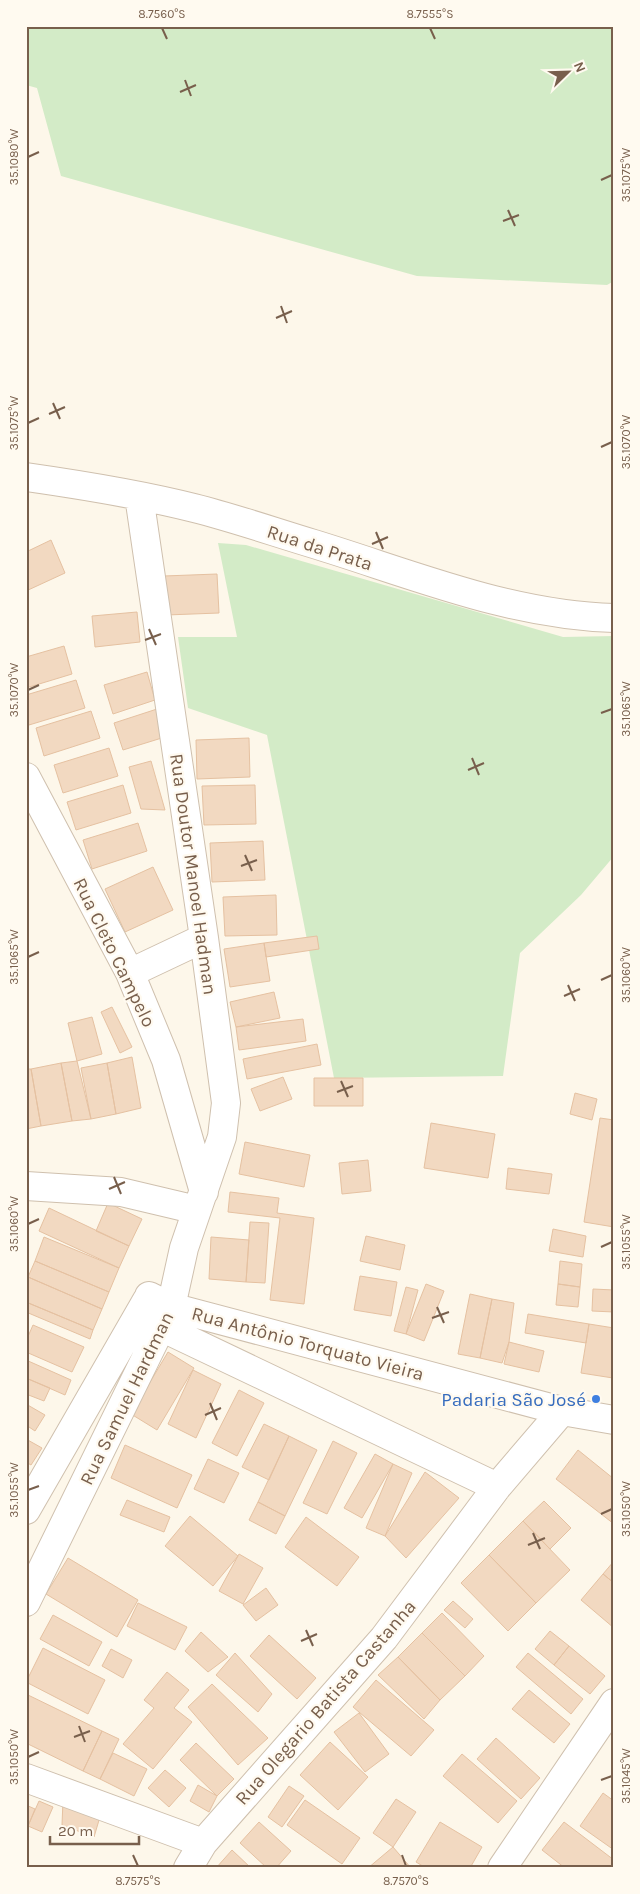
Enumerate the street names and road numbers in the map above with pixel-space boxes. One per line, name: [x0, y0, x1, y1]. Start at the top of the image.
street label: Rua da Prata: [264, 521, 375, 575]
street label: Rua Doutor Manoel Hadman: [165, 752, 221, 996]
street label: Rua Cleto Campelo: [68, 874, 160, 1031]
street label: Rua Antônio Torquato Vieira: [189, 1302, 426, 1386]
street label: Rua Samuel Hardman: [75, 1308, 178, 1489]
street label: Rua Olegario Batista Castanha: [231, 1596, 421, 1810]

